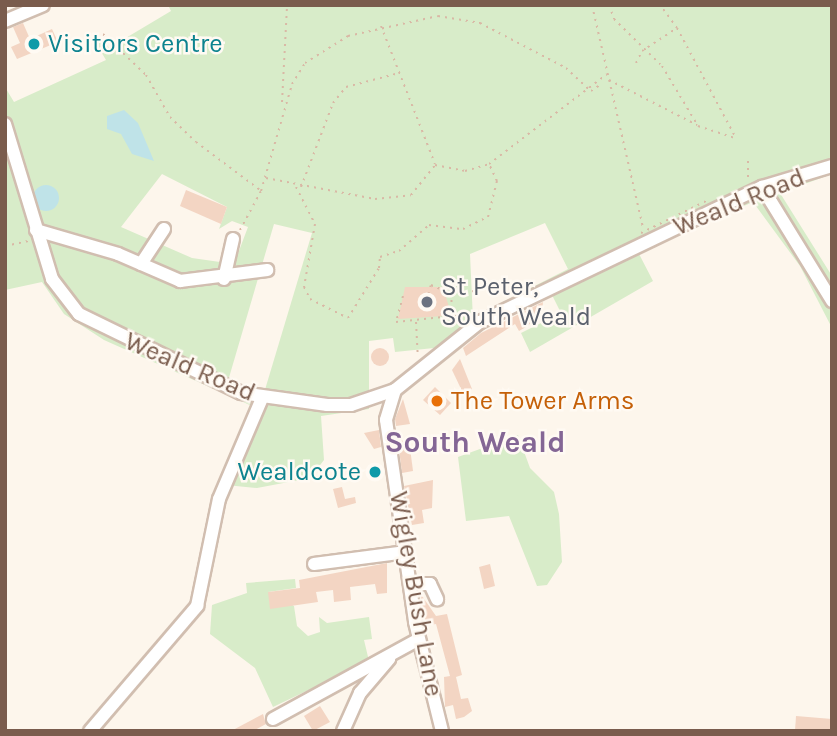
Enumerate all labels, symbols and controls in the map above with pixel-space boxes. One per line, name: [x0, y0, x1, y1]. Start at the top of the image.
place label: Visitors Centre: [48, 28, 223, 60]
marker: Visitors Centre: [26, 36, 42, 52]
street label: Weald Road: [669, 162, 809, 242]
place label: St Peter, South Weald: [441, 271, 591, 332]
marker: St Peter, South Weald: [419, 294, 435, 310]
street label: Weald Road: [120, 326, 260, 408]
place label: The Tower Arms: [451, 385, 634, 417]
marker: The Tower Arms: [429, 393, 445, 409]
district label: South Weald: [384, 424, 566, 460]
place label: Wealdcote: [237, 456, 361, 488]
marker: Wealdcote: [367, 464, 383, 480]
street label: Wigley Bush Lane: [383, 489, 449, 699]

